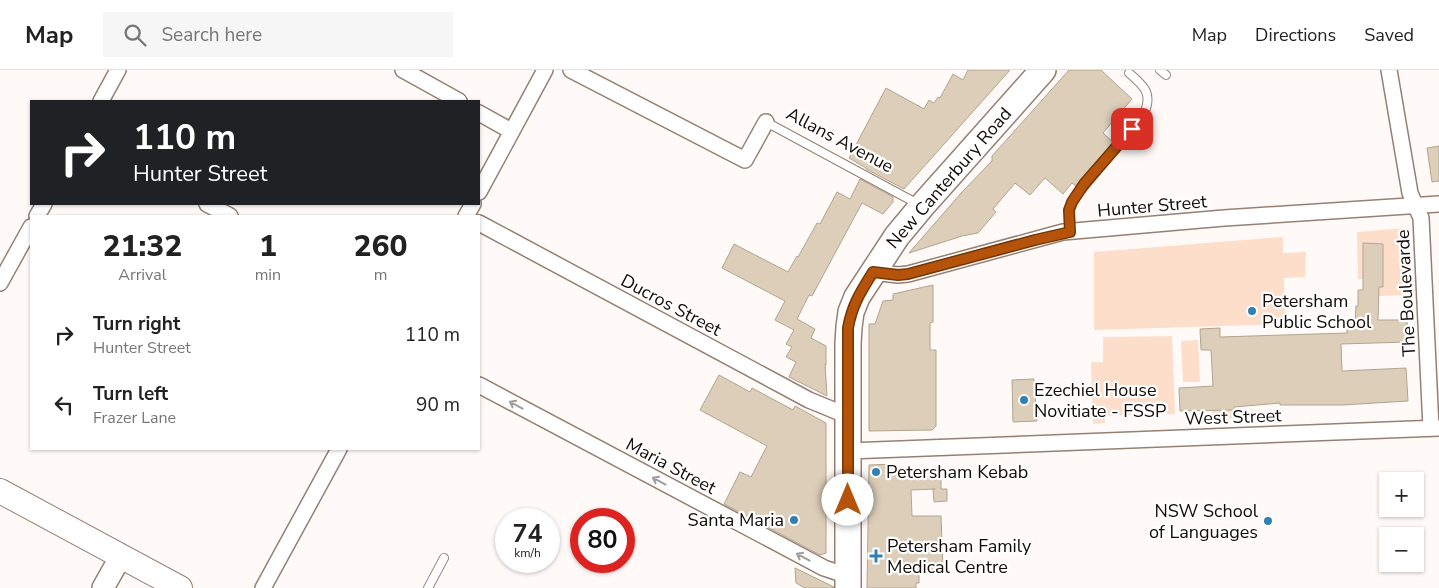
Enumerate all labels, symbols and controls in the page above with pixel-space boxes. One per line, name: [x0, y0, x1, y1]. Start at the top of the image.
search box: [103, 12, 453, 57]
text: Map: [25, 19, 73, 51]
icon: search: [121, 21, 149, 49]
text: Search here: [161, 22, 262, 48]
text: Map: [1192, 23, 1227, 47]
text: Directions: [1255, 23, 1336, 47]
text: Saved: [1364, 23, 1414, 47]
street label: Allans Avenue: [782, 102, 898, 178]
street label: New Canterbury Road: [881, 102, 1017, 254]
pin: [1111, 108, 1153, 150]
text: 110 m: [133, 114, 236, 161]
icon: arrive: [1118, 115, 1146, 143]
icon: right: [50, 120, 115, 185]
text: Hunter Street: [133, 159, 267, 189]
street label: Hunter Street: [1096, 189, 1209, 223]
text: 21:32: [102, 226, 182, 267]
text: 1: [259, 226, 277, 267]
text: 260: [354, 226, 408, 267]
street label: The Boulevarde: [1391, 229, 1421, 357]
text: Arrival: [118, 264, 166, 286]
text: min: [255, 264, 281, 286]
text: m: [374, 264, 387, 286]
street label: Ducros Street: [617, 268, 726, 342]
place label: Petersham Public School: [1262, 289, 1372, 334]
marker: Petersham Public School: [1246, 305, 1258, 317]
text: Turn right: [93, 311, 180, 337]
icon: right: [50, 321, 78, 349]
text: 110 m: [405, 322, 460, 348]
text: Hunter Street: [93, 337, 191, 359]
place label: Ezechiel House Novitiate - FSSP: [1034, 378, 1166, 423]
text: Turn left: [93, 381, 168, 407]
icon: left: [50, 391, 78, 419]
text: 90 m: [416, 392, 460, 418]
marker: Ezechiel House Novitiate - FSSP: [1018, 394, 1030, 406]
one-way arrow: [508, 400, 523, 410]
street label: West Street: [1184, 403, 1283, 431]
text: Frazer Lane: [93, 407, 176, 429]
street label: Maria Street: [622, 432, 721, 500]
place label: Petersham Kebab: [886, 460, 1028, 484]
marker: Petersham Kebab: [870, 466, 882, 478]
map controls: [1379, 472, 1424, 572]
button: +: [1379, 472, 1424, 517]
position arrow: [821, 473, 873, 525]
one-way arrow: [652, 476, 667, 486]
place label: NSW School of Languages: [1149, 499, 1259, 544]
speed limit sign: 80: [570, 508, 635, 573]
place label: Santa Maria: [688, 508, 784, 532]
marker: Santa Maria: [788, 514, 800, 526]
marker: NSW School of Languages: [1262, 515, 1274, 527]
text: 74: [512, 517, 543, 551]
button: −: [1379, 527, 1424, 572]
place label: Petersham Family Medical Centre: [887, 534, 1032, 579]
text: km/h: [514, 545, 541, 561]
marker: Petersham Family Medical Centre: [869, 549, 883, 563]
one-way arrow: [797, 551, 811, 561]

